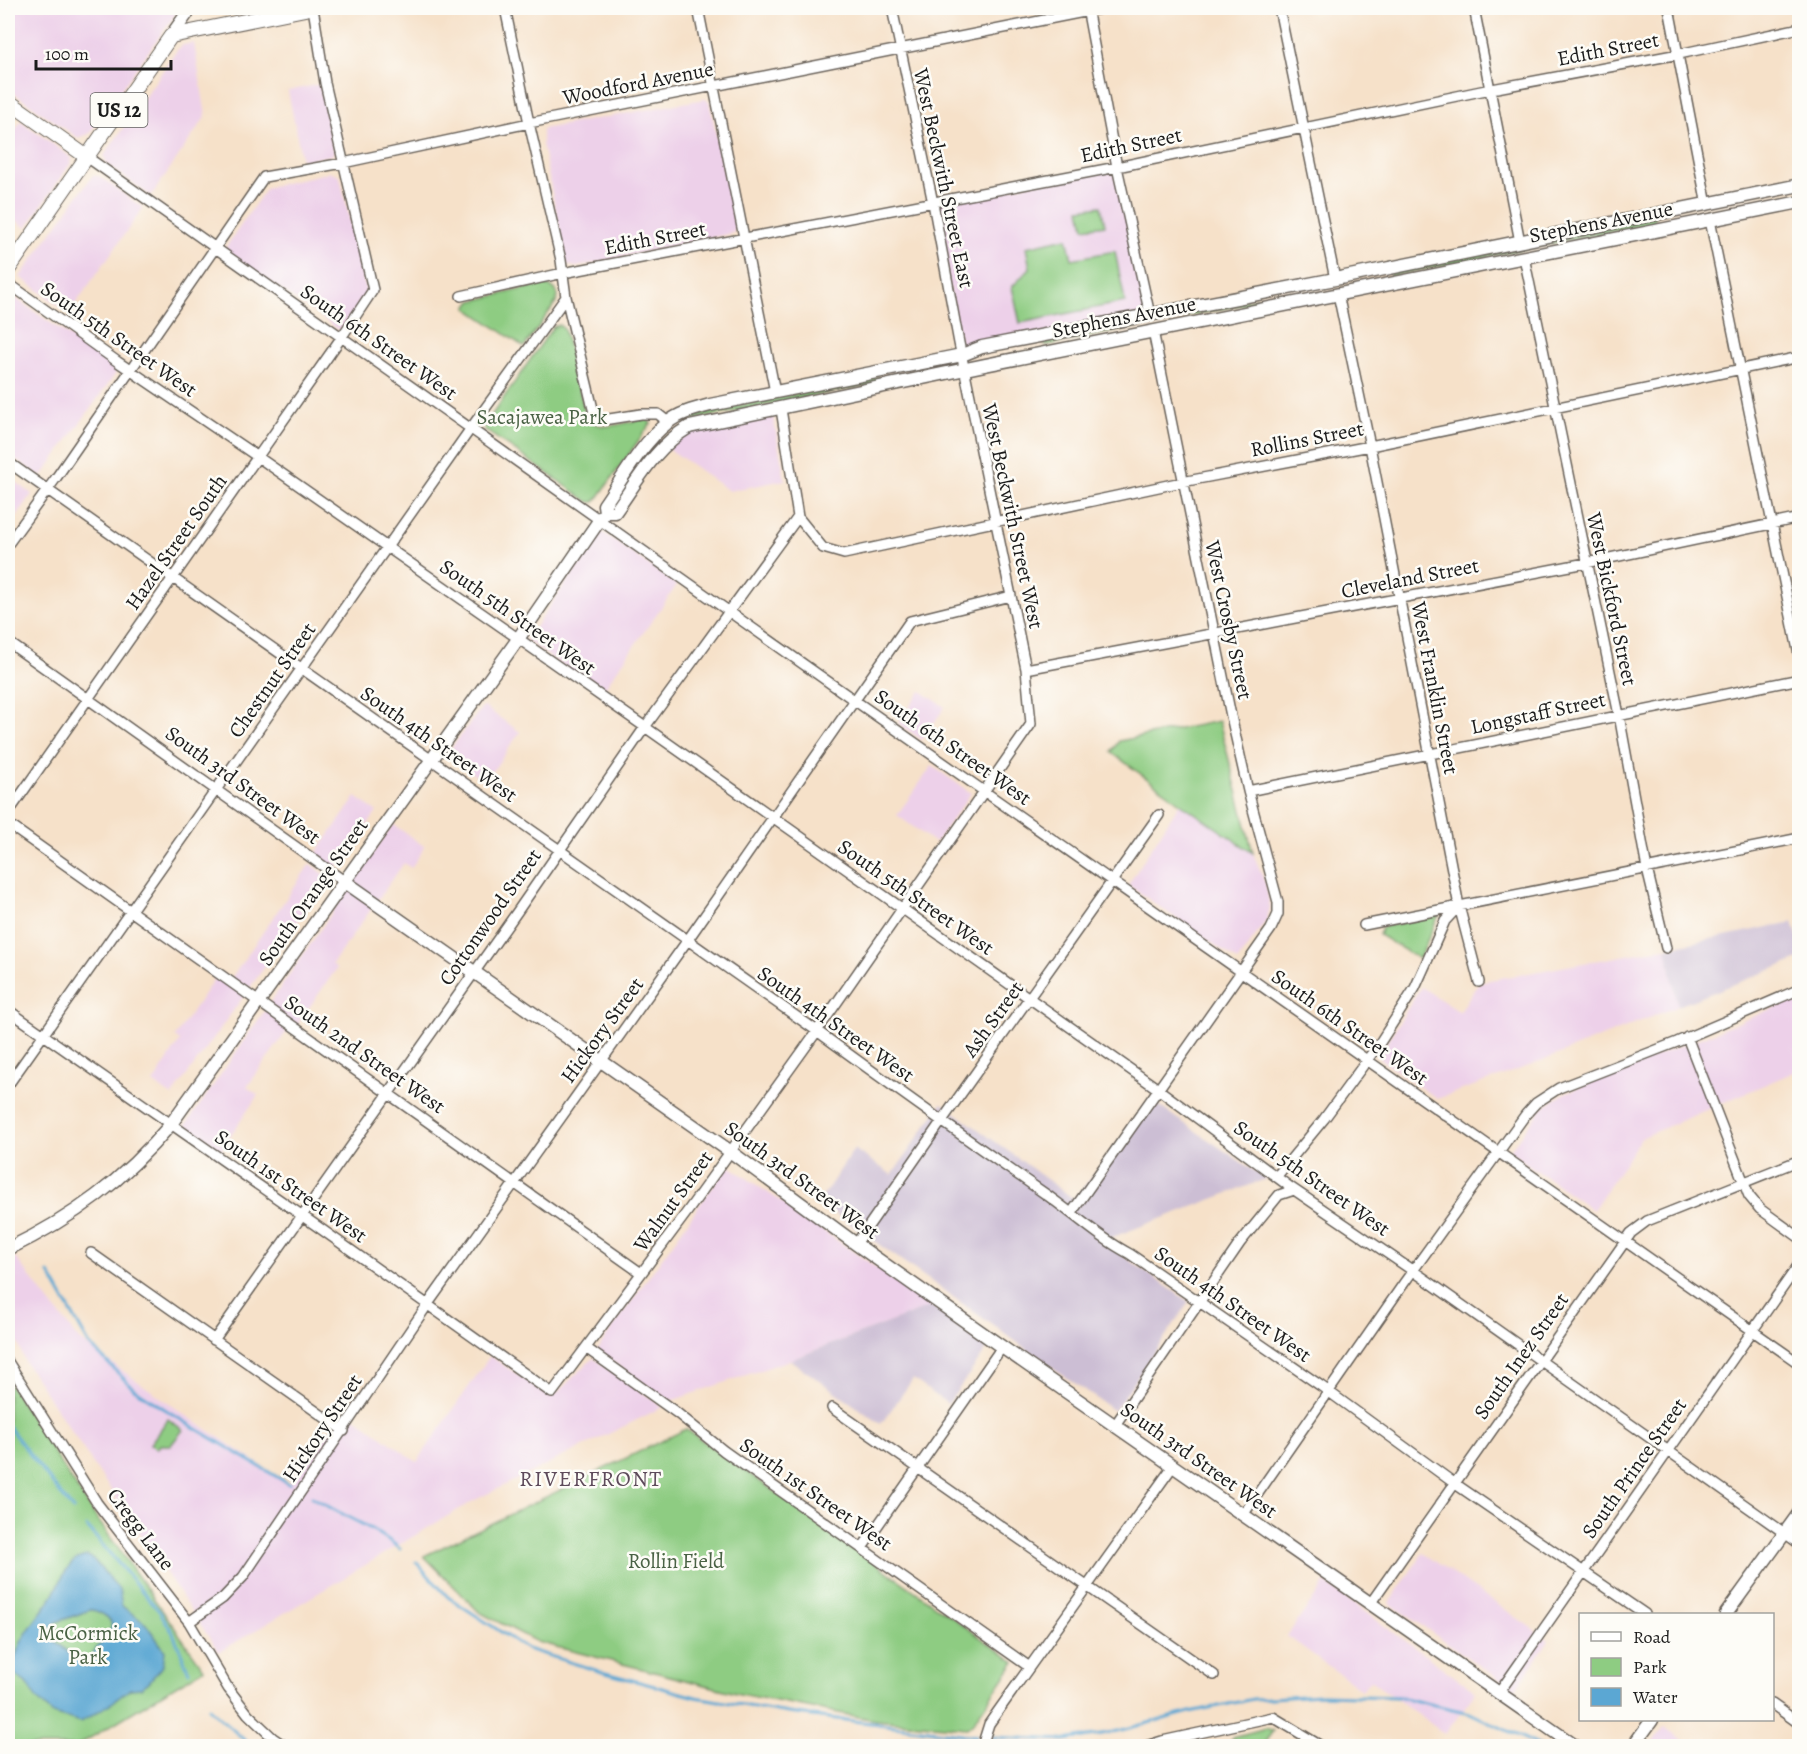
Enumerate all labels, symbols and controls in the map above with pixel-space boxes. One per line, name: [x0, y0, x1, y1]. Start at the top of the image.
street label: Edith Street: [1555, 25, 1661, 73]
scale bar: [36, 33, 171, 71]
text: 100 m: [45, 42, 89, 66]
street label: Woodford Avenue: [559, 55, 716, 112]
street label: West Beckwith Street East: [907, 65, 981, 291]
road number: US 12: [90, 93, 148, 127]
street label: Edith Street: [1078, 121, 1184, 169]
street label: Stephens Avenue: [1527, 194, 1675, 250]
street label: Edith Street: [602, 214, 708, 262]
street label: South 5th Street West: [35, 275, 203, 403]
street label: South 6th Street West: [295, 277, 463, 407]
street label: Stephens Avenue: [1050, 289, 1198, 345]
street label: West Beckwith Street West: [975, 400, 1051, 631]
park label: Sacajawea Park: [477, 403, 608, 431]
street label: Rollins Street: [1248, 414, 1366, 464]
street label: Hazel Street South: [119, 468, 233, 616]
street label: West Bickford Street: [1580, 509, 1644, 688]
street label: West Crosby Street: [1198, 537, 1260, 702]
street label: Cleveland Street: [1339, 551, 1481, 605]
street label: South 5th Street West: [434, 553, 602, 681]
street label: West Franklin Street: [1404, 598, 1465, 777]
street label: Chestnut Street: [222, 617, 322, 743]
street label: South 4th Street West: [355, 679, 523, 809]
street label: South 6th Street West: [869, 682, 1037, 812]
street label: Longstaff Street: [1468, 685, 1608, 741]
street label: South 3rd Street West: [160, 719, 326, 851]
street label: South Orange Street: [252, 813, 374, 971]
street label: South 5th Street West: [832, 833, 1000, 961]
street label: Cottonwood Street: [432, 843, 548, 991]
street label: South 4th Street West: [752, 959, 920, 1089]
street label: South 6th Street West: [1266, 962, 1434, 1092]
street label: Hickory Street: [554, 971, 650, 1089]
street label: Ash Street: [955, 975, 1030, 1064]
street label: South 2nd Street West: [279, 988, 451, 1120]
street label: South 3rd Street West: [719, 1114, 885, 1246]
street label: South 5th Street West: [1228, 1114, 1396, 1242]
street label: South 1st Street West: [209, 1123, 373, 1249]
street label: Walnut Street: [626, 1145, 719, 1258]
street label: South 4th Street West: [1149, 1239, 1317, 1369]
street label: South Inez Street: [1467, 1287, 1575, 1425]
street label: Hickory Street: [276, 1369, 368, 1487]
street label: South Prince Street: [1575, 1392, 1693, 1544]
street label: South 3rd Street West: [1115, 1395, 1283, 1525]
street label: South 1st Street West: [734, 1431, 898, 1557]
district label: RIVERFRONT: [519, 1464, 663, 1494]
street label: Cregg Lane: [101, 1482, 181, 1576]
park label: Rollin Field: [628, 1547, 725, 1575]
legend: [1579, 1613, 1774, 1721]
park label: McCormick Park: [38, 1619, 139, 1671]
text: Road: [1633, 1625, 1671, 1649]
text: Park: [1633, 1655, 1667, 1679]
text: Water: [1632, 1685, 1678, 1709]

